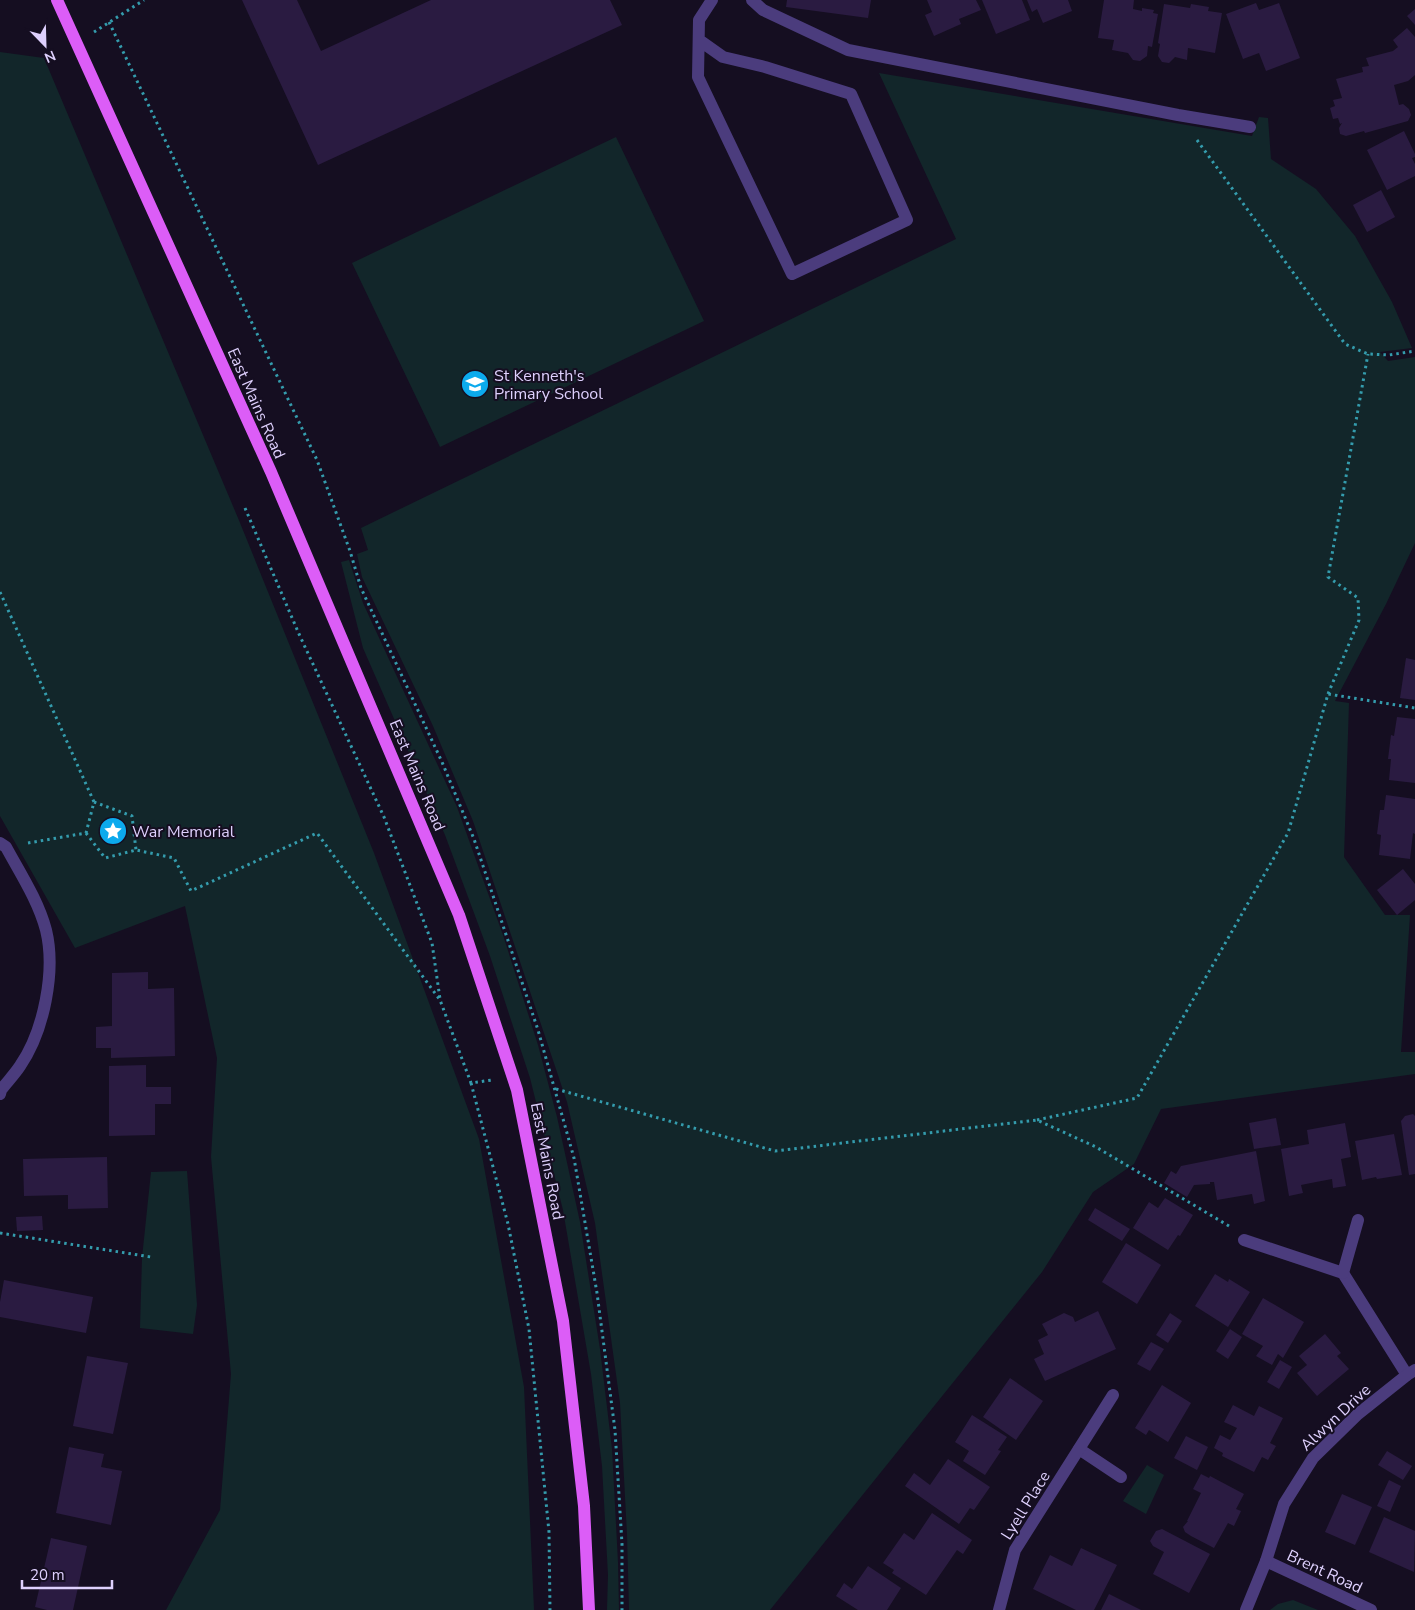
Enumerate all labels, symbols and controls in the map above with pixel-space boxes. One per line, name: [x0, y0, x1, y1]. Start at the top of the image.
north arrow: [20, 20, 70, 70]
text: N: [41, 46, 58, 67]
street label: East Mains Road: [222, 345, 290, 462]
place label: St Kenneth's Primary School: [494, 365, 603, 405]
school or university icon: St Kenneth's Primary School: [460, 369, 490, 399]
street label: East Mains Road: [384, 716, 450, 834]
place icon: War Memorial: [98, 816, 128, 846]
place label: War Memorial: [132, 821, 235, 843]
street label: East Mains Road: [525, 1101, 569, 1222]
street label: Alwyn Drive: [1296, 1379, 1376, 1456]
street label: Lyell Place: [996, 1467, 1056, 1544]
street label: Brent Road: [1283, 1545, 1366, 1599]
scale bar: [22, 1558, 112, 1590]
text: 20 m: [30, 1565, 65, 1585]

